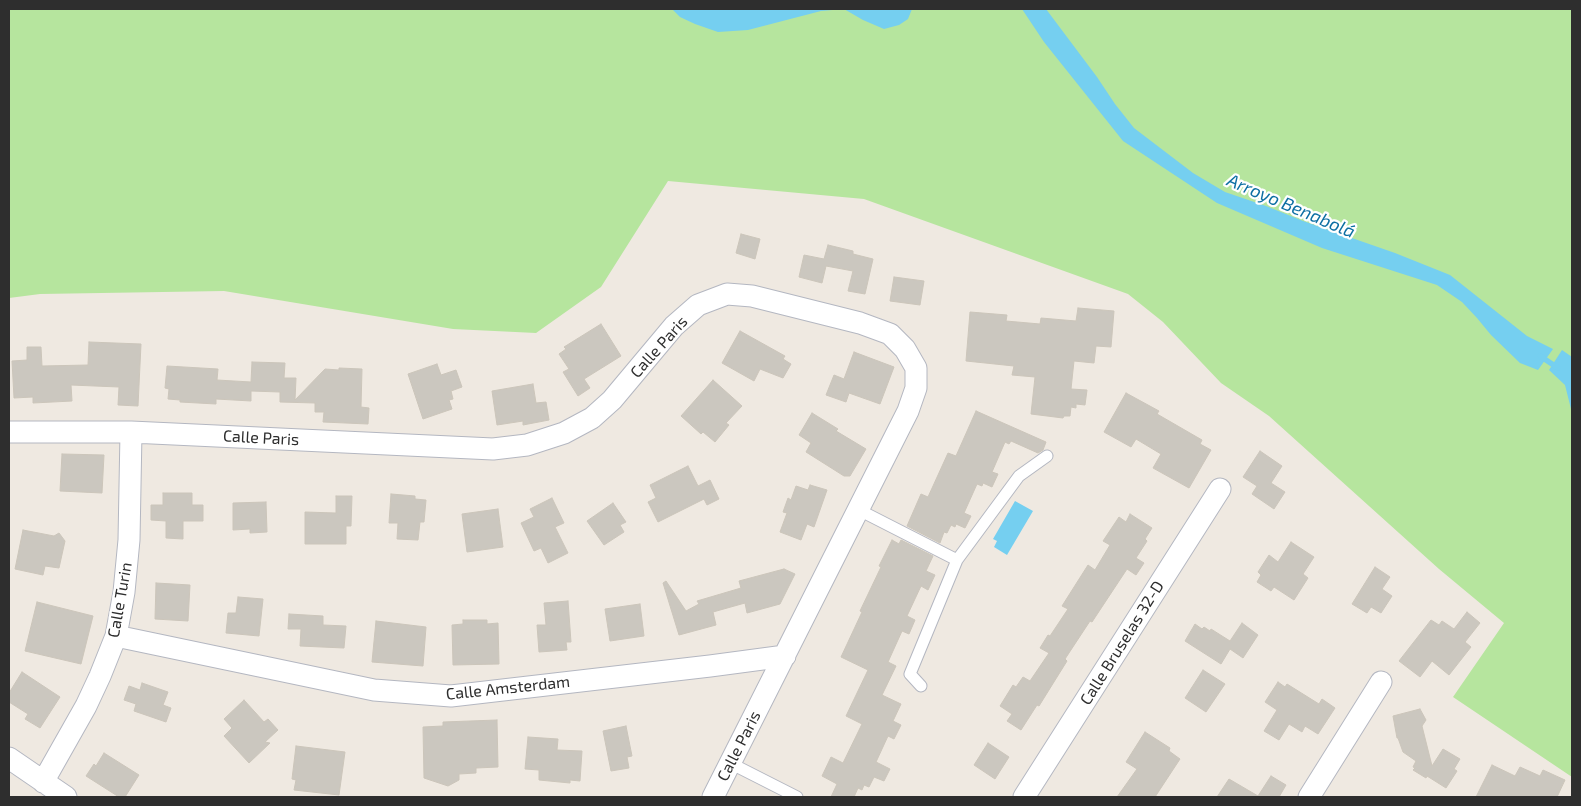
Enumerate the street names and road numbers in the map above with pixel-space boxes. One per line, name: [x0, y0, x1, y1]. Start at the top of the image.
street label: Calle Paris: [626, 312, 692, 382]
street label: Calle Paris: [222, 426, 300, 450]
street label: Calle Turin: [104, 561, 136, 639]
street label: Calle Bruselas 32-D: [1076, 577, 1168, 709]
street label: Calle Amsterdam: [445, 672, 571, 704]
street label: Calle Paris: [713, 708, 765, 784]

